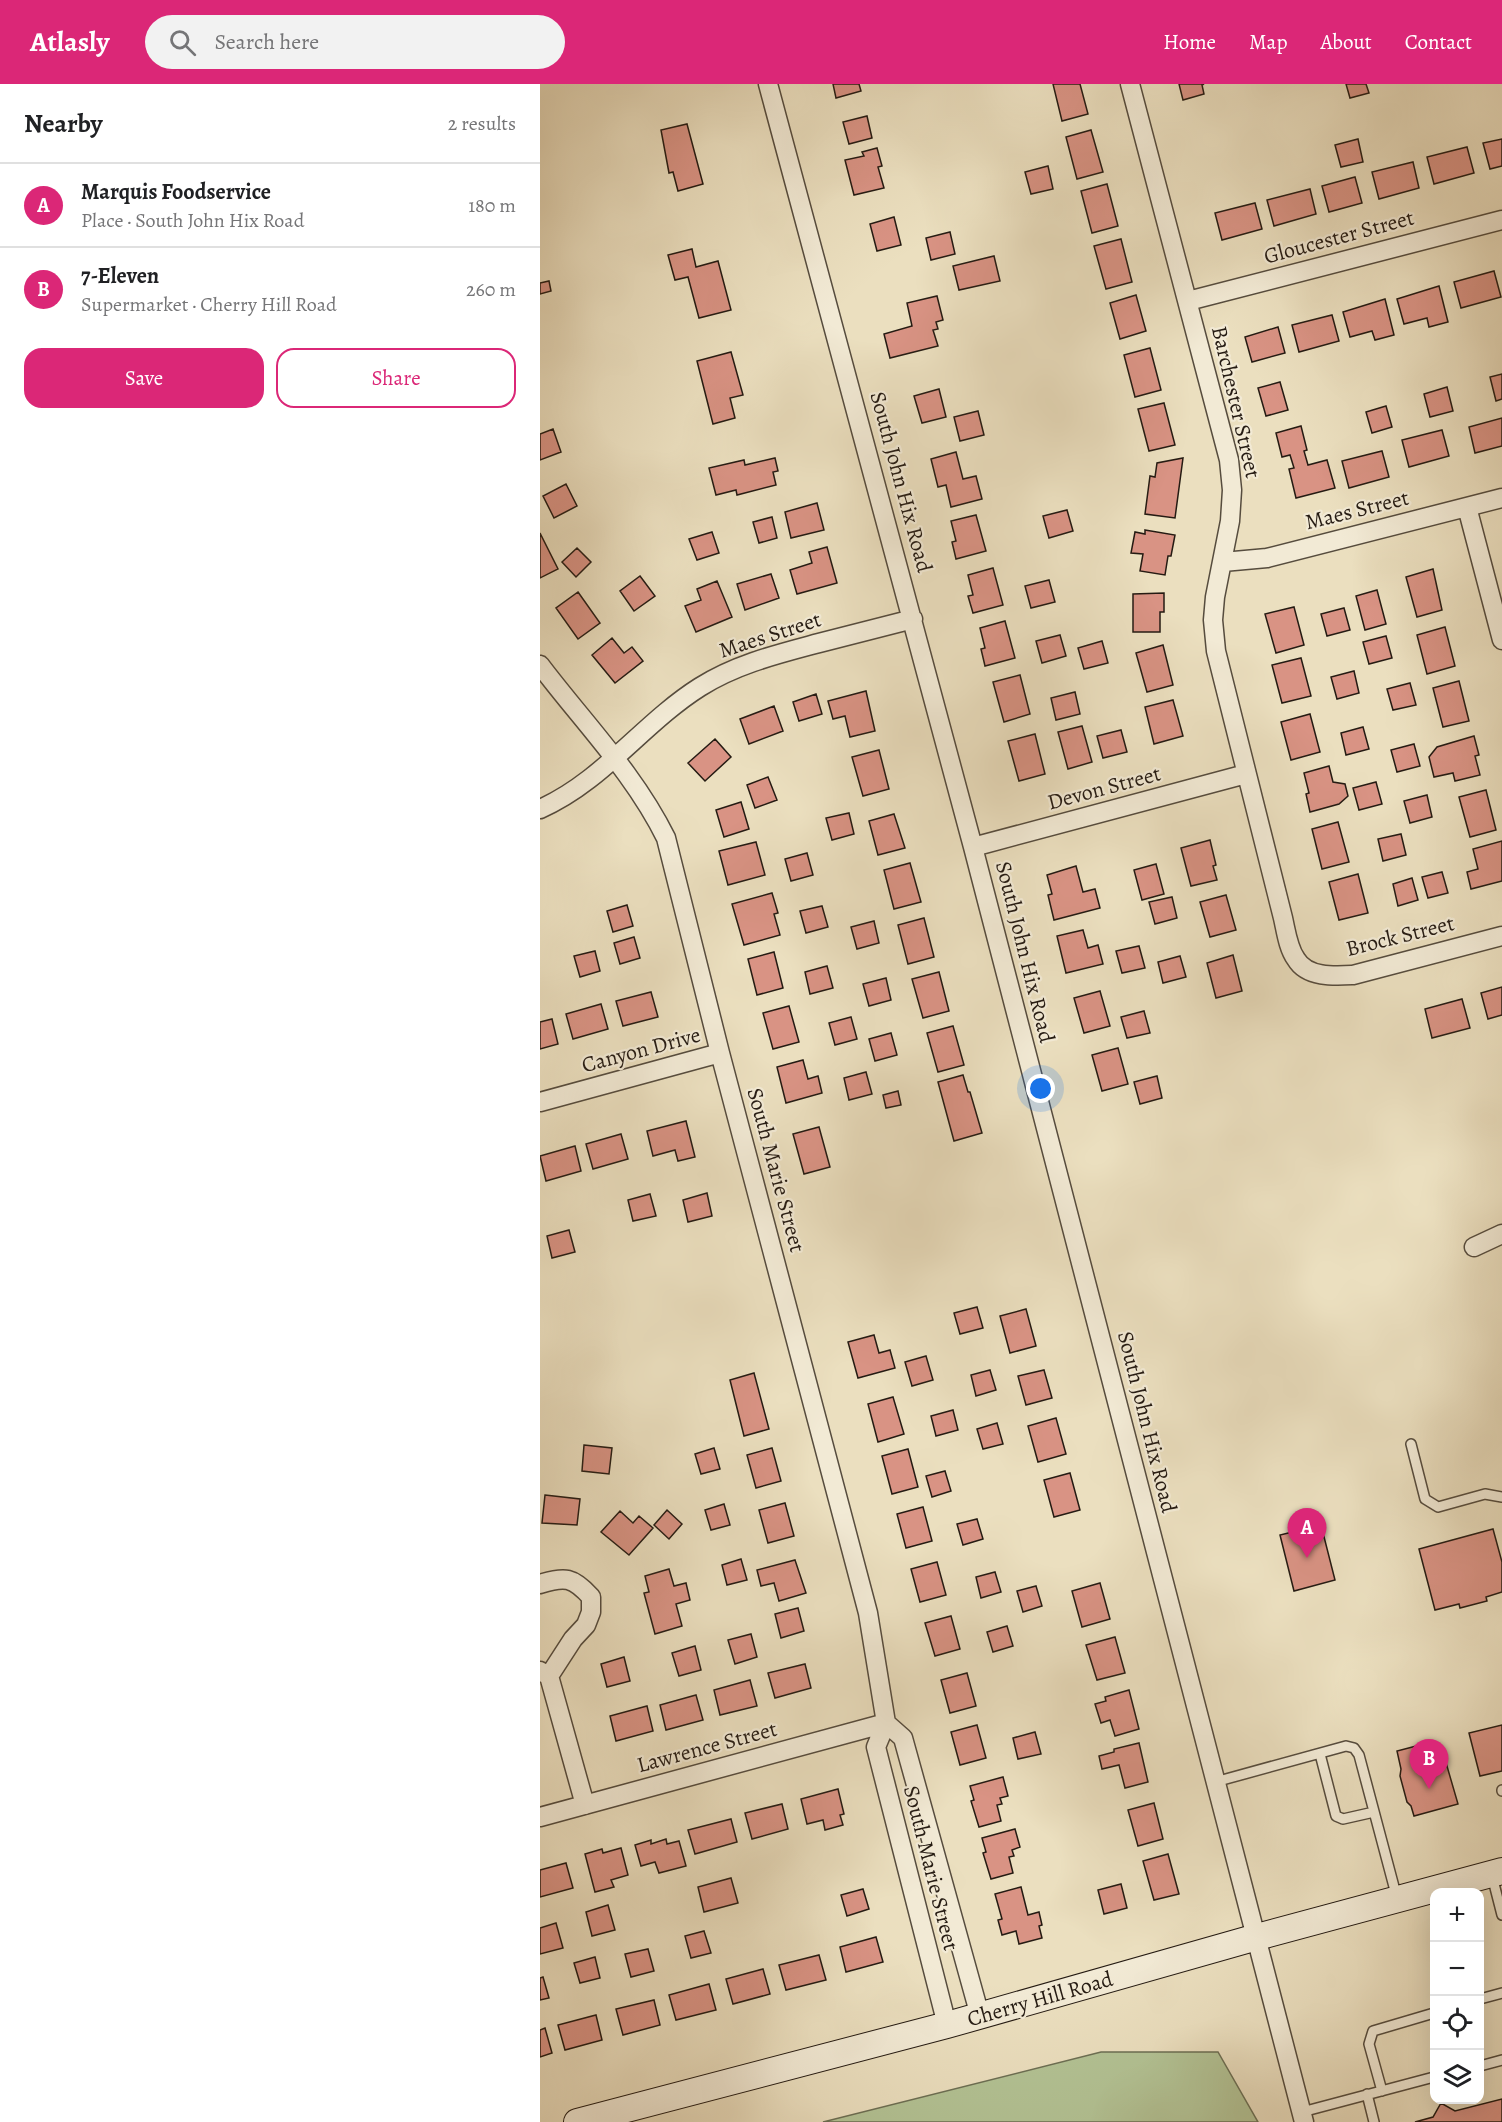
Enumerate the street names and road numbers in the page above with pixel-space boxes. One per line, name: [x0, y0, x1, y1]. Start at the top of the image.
street label: Gloucester Street: [1261, 203, 1417, 271]
street label: Barchester Street: [1204, 323, 1268, 481]
street label: South John Hix Road: [862, 388, 940, 576]
street label: Maes Street: [1302, 483, 1412, 537]
street label: Maes Street: [715, 604, 825, 666]
street label: Devon Street: [1044, 758, 1164, 818]
street label: South John Hix Road: [988, 858, 1062, 1046]
street label: Brock Street: [1343, 908, 1457, 964]
street label: Canyon Drive: [578, 1020, 704, 1080]
street label: South Marie Street: [740, 1084, 812, 1256]
street label: South John Hix Road: [1110, 1328, 1184, 1516]
street label: Lawrence Street: [634, 1714, 780, 1780]
street label: South Marie Street: [896, 1782, 966, 1954]
street label: Cherry Hill Road: [964, 1964, 1116, 2034]

